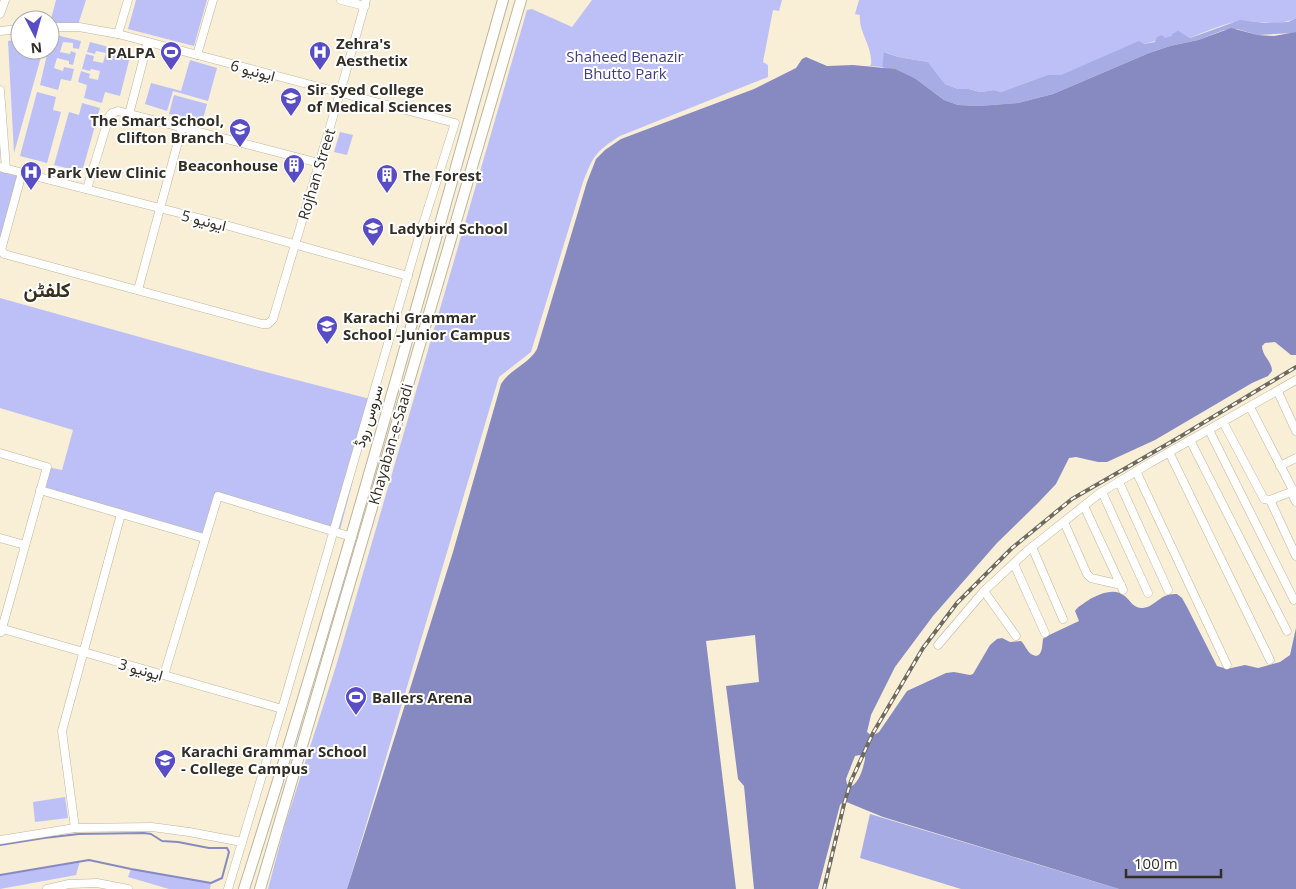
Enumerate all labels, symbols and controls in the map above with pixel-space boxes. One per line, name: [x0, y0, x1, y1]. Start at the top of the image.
north arrow: [10, 10, 60, 60]
place label: Zehra's Aesthetix: [336, 33, 408, 70]
text: N: [30, 38, 43, 58]
sports icon: PALPA: [159, 40, 183, 71]
hospital icon: Zehra's Aesthetix: [308, 40, 332, 71]
place label: PALPA: [107, 42, 156, 62]
park label: Shaheed Benazir Bhutto Park: [566, 46, 684, 83]
street label: ایونیو 6: [229, 54, 277, 86]
place label: Sir Syed College of Medical Sciences: [307, 79, 452, 116]
school or university icon: Sir Syed College of Medical Sciences: [279, 86, 303, 117]
place label: The Smart School, Clifton Branch: [90, 110, 224, 147]
school or university icon: The Smart School, Clifton Branch: [228, 117, 252, 148]
street label: Rojhan Street: [293, 126, 339, 222]
building icon: Beaconhouse: [282, 153, 306, 184]
place label: Beaconhouse: [178, 155, 278, 175]
hospital icon: Park View Clinic: [19, 160, 43, 191]
place label: Park View Clinic: [47, 162, 167, 182]
building icon: The Forest: [375, 163, 399, 194]
place label: The Forest: [403, 165, 482, 185]
street label: ایونیو 5: [180, 205, 228, 235]
school or university icon: Ladybird School: [361, 216, 385, 247]
place label: Ladybird School: [389, 218, 508, 238]
district label: کلفٹن: [24, 276, 70, 303]
place label: Karachi Grammar School -Junior Campus: [343, 307, 510, 344]
school or university icon: Karachi Grammar School -Junior Campus: [315, 314, 339, 345]
street label: Khayaban-e-Saadi: [363, 381, 417, 507]
street label: سروس روڈ: [349, 382, 388, 450]
street label: ایونیو 3: [116, 653, 166, 685]
sports icon: Ballers Arena: [344, 685, 368, 716]
place label: Ballers Arena: [372, 687, 472, 707]
place label: Karachi Grammar School - College Campus: [181, 741, 367, 778]
school or university icon: Karachi Grammar School - College Campus: [153, 748, 177, 779]
scale bar: [1126, 846, 1221, 878]
text: 100 m: [1134, 853, 1178, 873]

